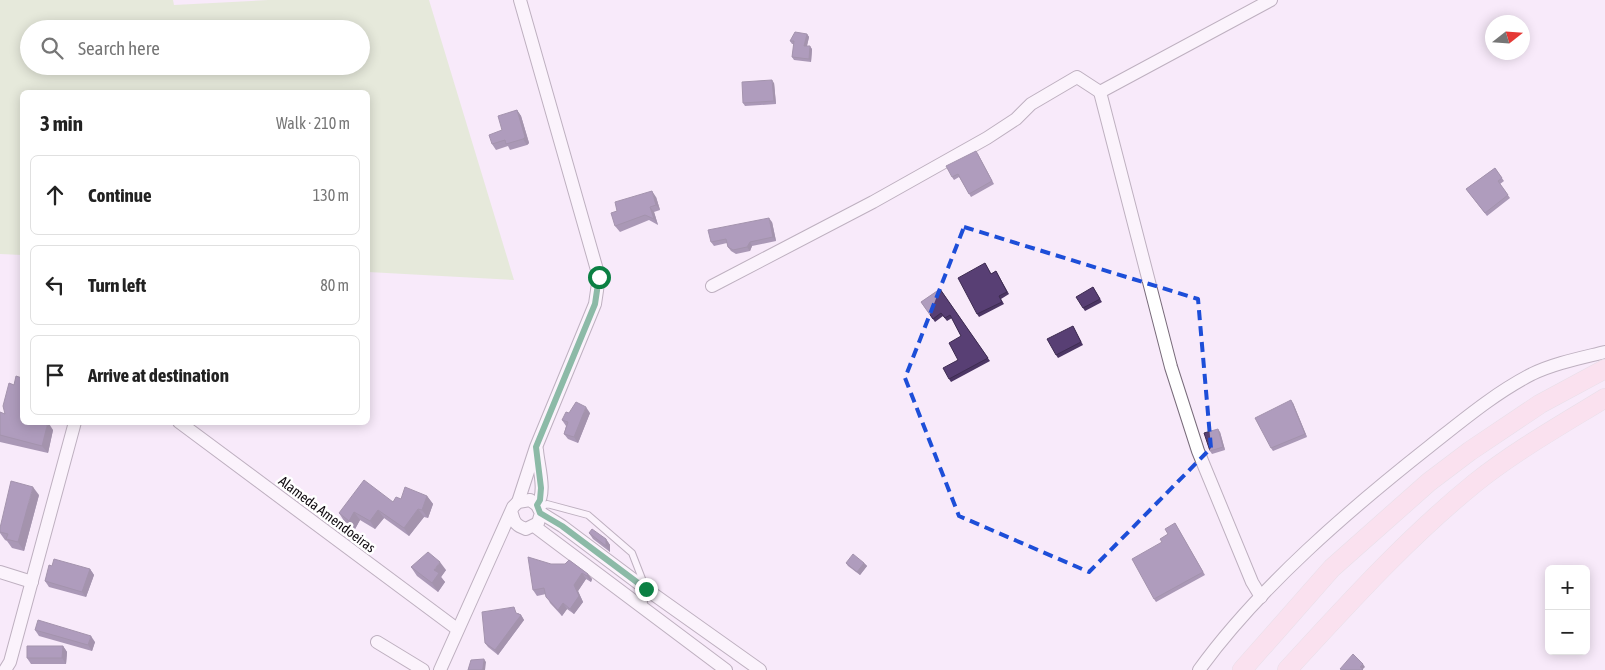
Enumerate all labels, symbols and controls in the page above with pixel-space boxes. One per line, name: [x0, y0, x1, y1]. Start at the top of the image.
north arrow: [1485, 15, 1530, 60]
search box: [20, 20, 370, 75]
icon: search: [38, 34, 66, 62]
text: Search here: [78, 37, 160, 59]
text: 3 min: [40, 111, 83, 135]
text: Walk · 210 m: [276, 114, 350, 132]
icon: ahead: [41, 181, 69, 209]
text: Continue: [88, 184, 152, 206]
text: 130 m: [313, 186, 349, 204]
route start: [588, 266, 611, 289]
icon: left: [41, 271, 69, 299]
text: Turn left: [88, 274, 146, 296]
text: 80 m: [320, 276, 349, 294]
icon: arrive: [41, 361, 69, 389]
text: Arrive at destination: [88, 364, 229, 386]
street label: Alameda Amendoeiras: [276, 472, 378, 556]
map controls: [1545, 565, 1590, 655]
button: +: [1545, 565, 1590, 610]
route end: [635, 578, 658, 601]
button: −: [1545, 610, 1590, 655]

